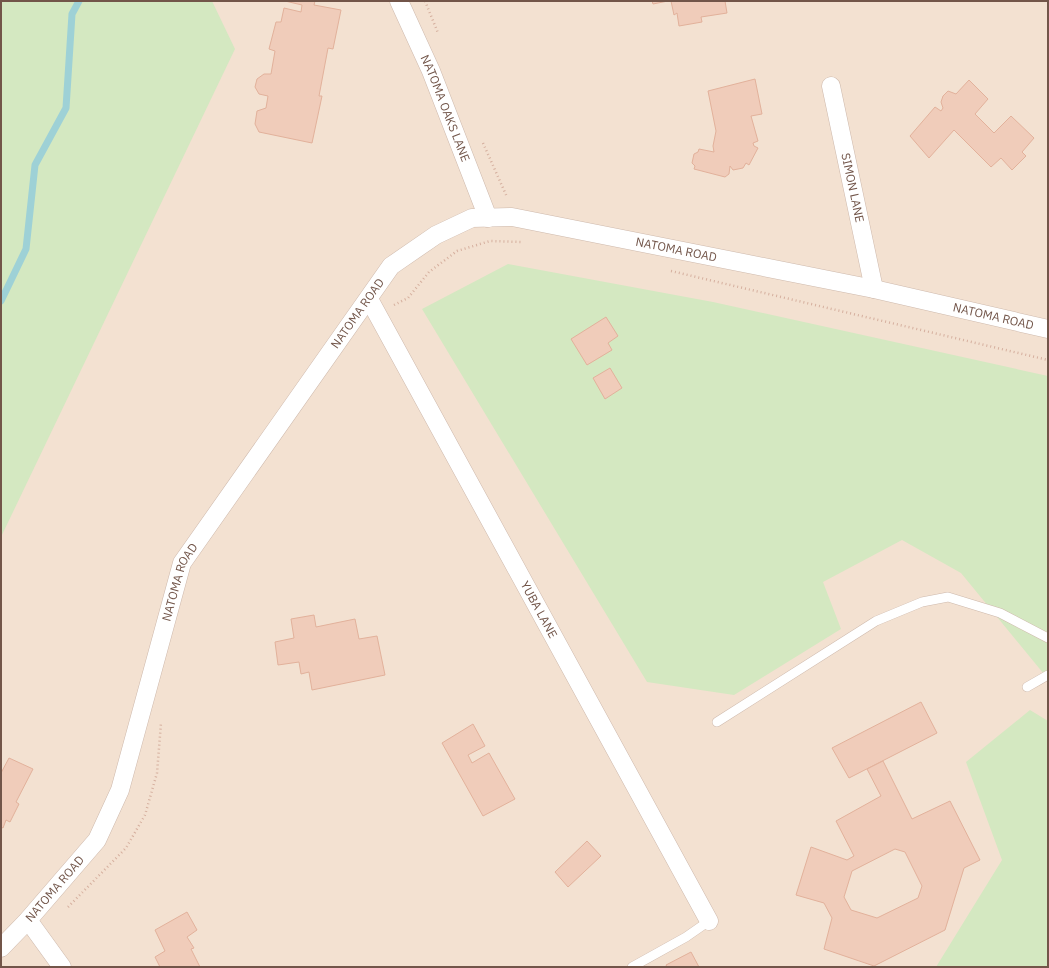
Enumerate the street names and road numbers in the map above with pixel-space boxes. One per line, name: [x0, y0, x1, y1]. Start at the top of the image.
street label: NATOMA OAKS LANE: [418, 52, 473, 164]
street label: SIMON LANE: [838, 151, 868, 224]
street label: NATOMA ROAD: [634, 234, 718, 265]
street label: NATOMA ROAD: [327, 275, 387, 351]
street label: NATOMA ROAD: [952, 299, 1035, 332]
street label: NATOMA ROAD: [158, 540, 201, 623]
street label: YUBA LANE: [518, 578, 561, 641]
street label: NATOMA ROAD: [22, 852, 87, 925]

